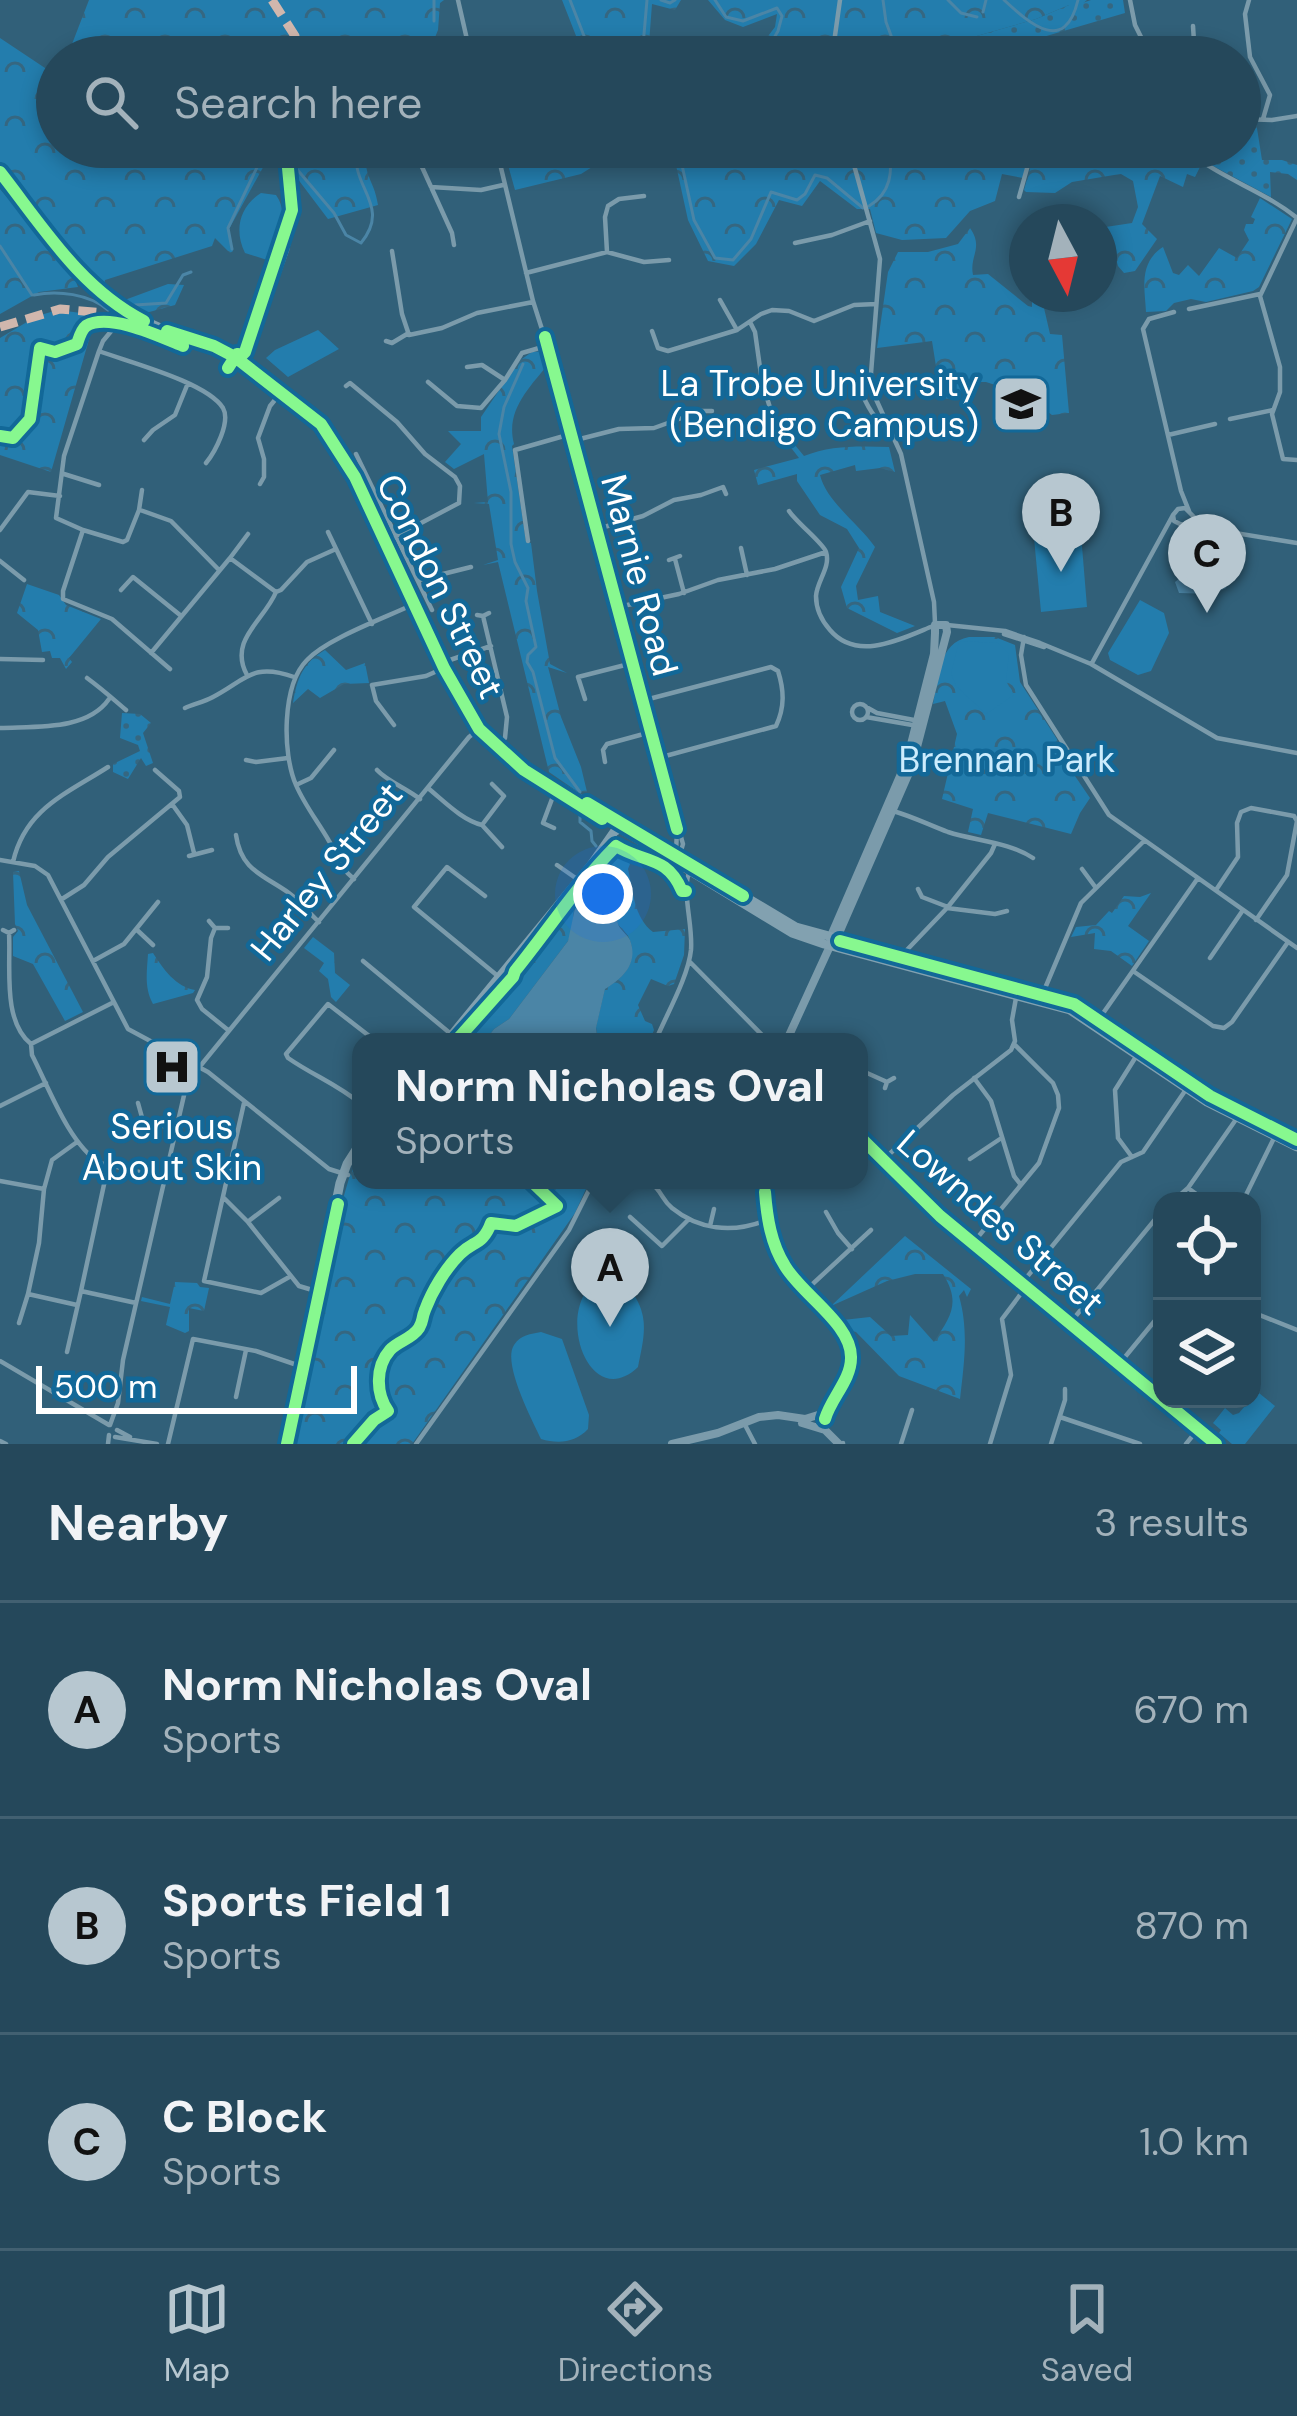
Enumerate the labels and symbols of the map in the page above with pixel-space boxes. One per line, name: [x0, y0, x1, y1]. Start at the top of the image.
north arrow: [1009, 204, 1117, 312]
place label: La Trobe University (Bendigo Campus): [661, 360, 979, 448]
school or university icon: La Trobe University (Bendigo Campus): [990, 373, 1052, 435]
street label: Condon Street: [366, 466, 515, 706]
street label: Marnie Road: [590, 469, 689, 681]
pin: B: [1022, 473, 1100, 572]
pin: C: [1168, 514, 1246, 613]
park label: Brennan Park: [898, 736, 1116, 783]
street label: Harley Street: [240, 772, 413, 970]
your location: [573, 864, 633, 924]
hospital icon: Serious About Skin: [141, 1036, 203, 1098]
place label: Serious About Skin: [82, 1103, 262, 1191]
street label: Lowndes Street: [887, 1119, 1114, 1325]
pin: A: [571, 1228, 649, 1327]
scale bar: [36, 1360, 357, 1413]

